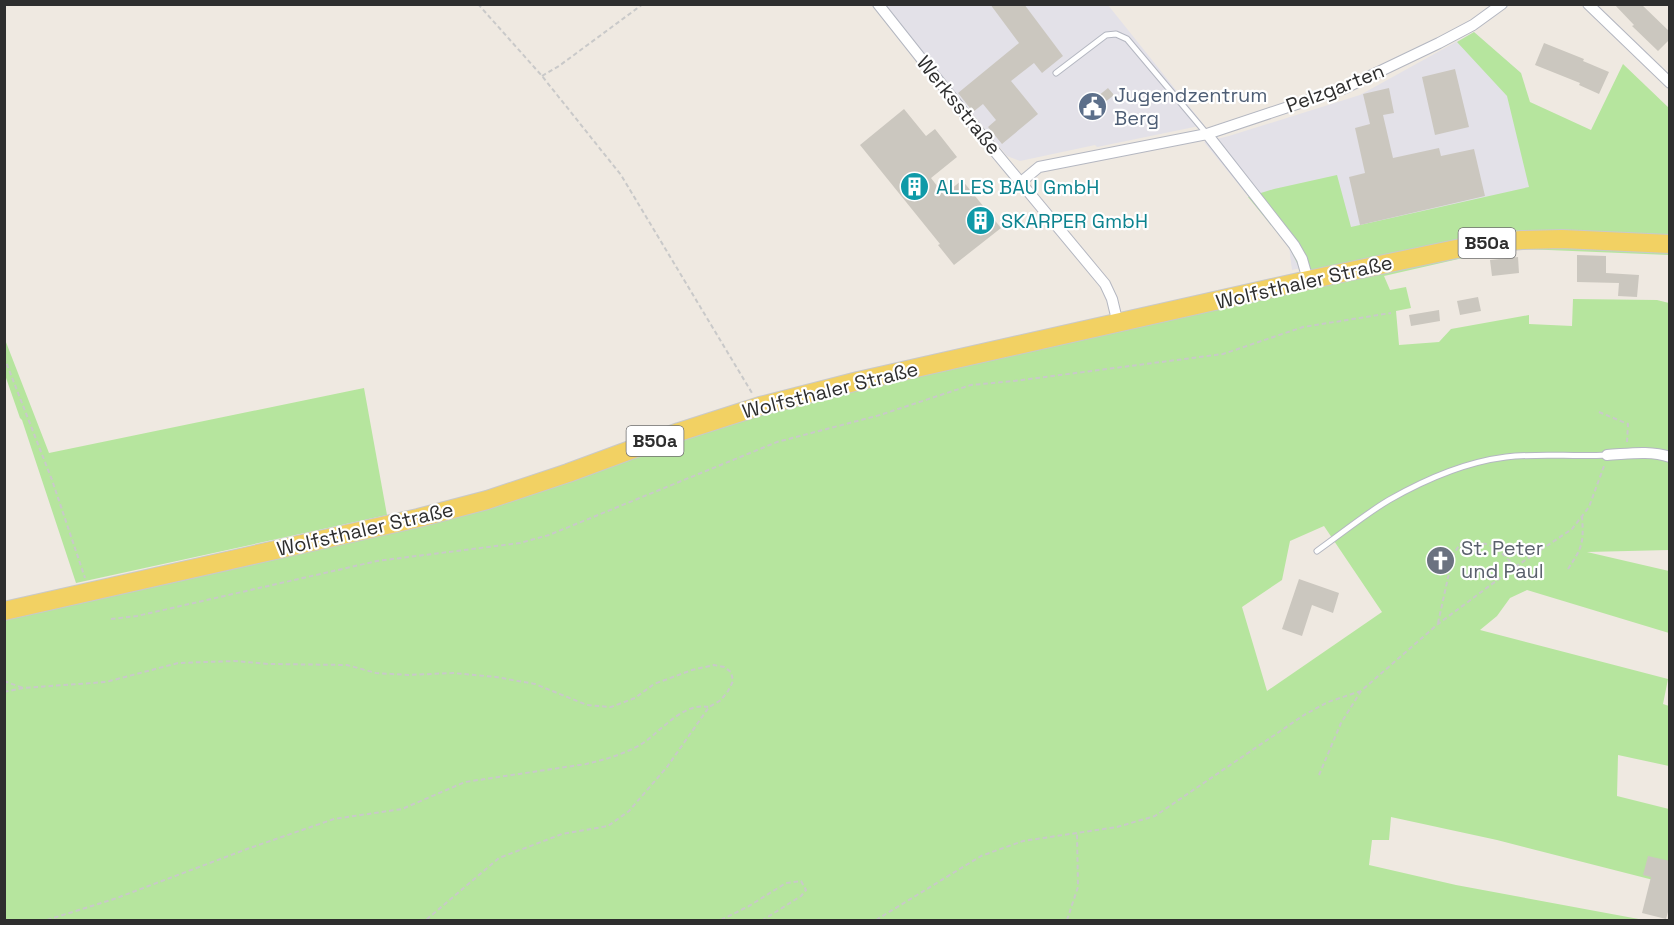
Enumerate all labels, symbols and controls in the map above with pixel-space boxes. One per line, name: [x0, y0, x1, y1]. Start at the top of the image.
street label: Werksstraße: [911, 50, 1007, 160]
street label: Pelzgarten: [1282, 57, 1388, 119]
place label: Jugendzentrum Berg: [1114, 82, 1267, 131]
public building icon: Jugendzentrum Berg: [1077, 90, 1109, 122]
building icon: ALLES BAU GmbH: [899, 171, 931, 203]
place label: ALLES BAU GmbH: [936, 174, 1099, 200]
building icon: SKARPER GmbH: [964, 205, 996, 237]
place label: SKARPER GmbH: [1001, 208, 1148, 234]
road number: B50a: [1458, 228, 1516, 258]
street label: Wolfsthaler Straße: [1213, 249, 1395, 315]
street label: Wolfsthaler Straße: [739, 356, 921, 424]
road number: B50a: [626, 426, 684, 456]
street label: Wolfsthaler Straße: [274, 496, 456, 562]
place label: St. Peter und Paul: [1461, 535, 1544, 584]
church icon: St. Peter und Paul: [1424, 544, 1456, 576]

